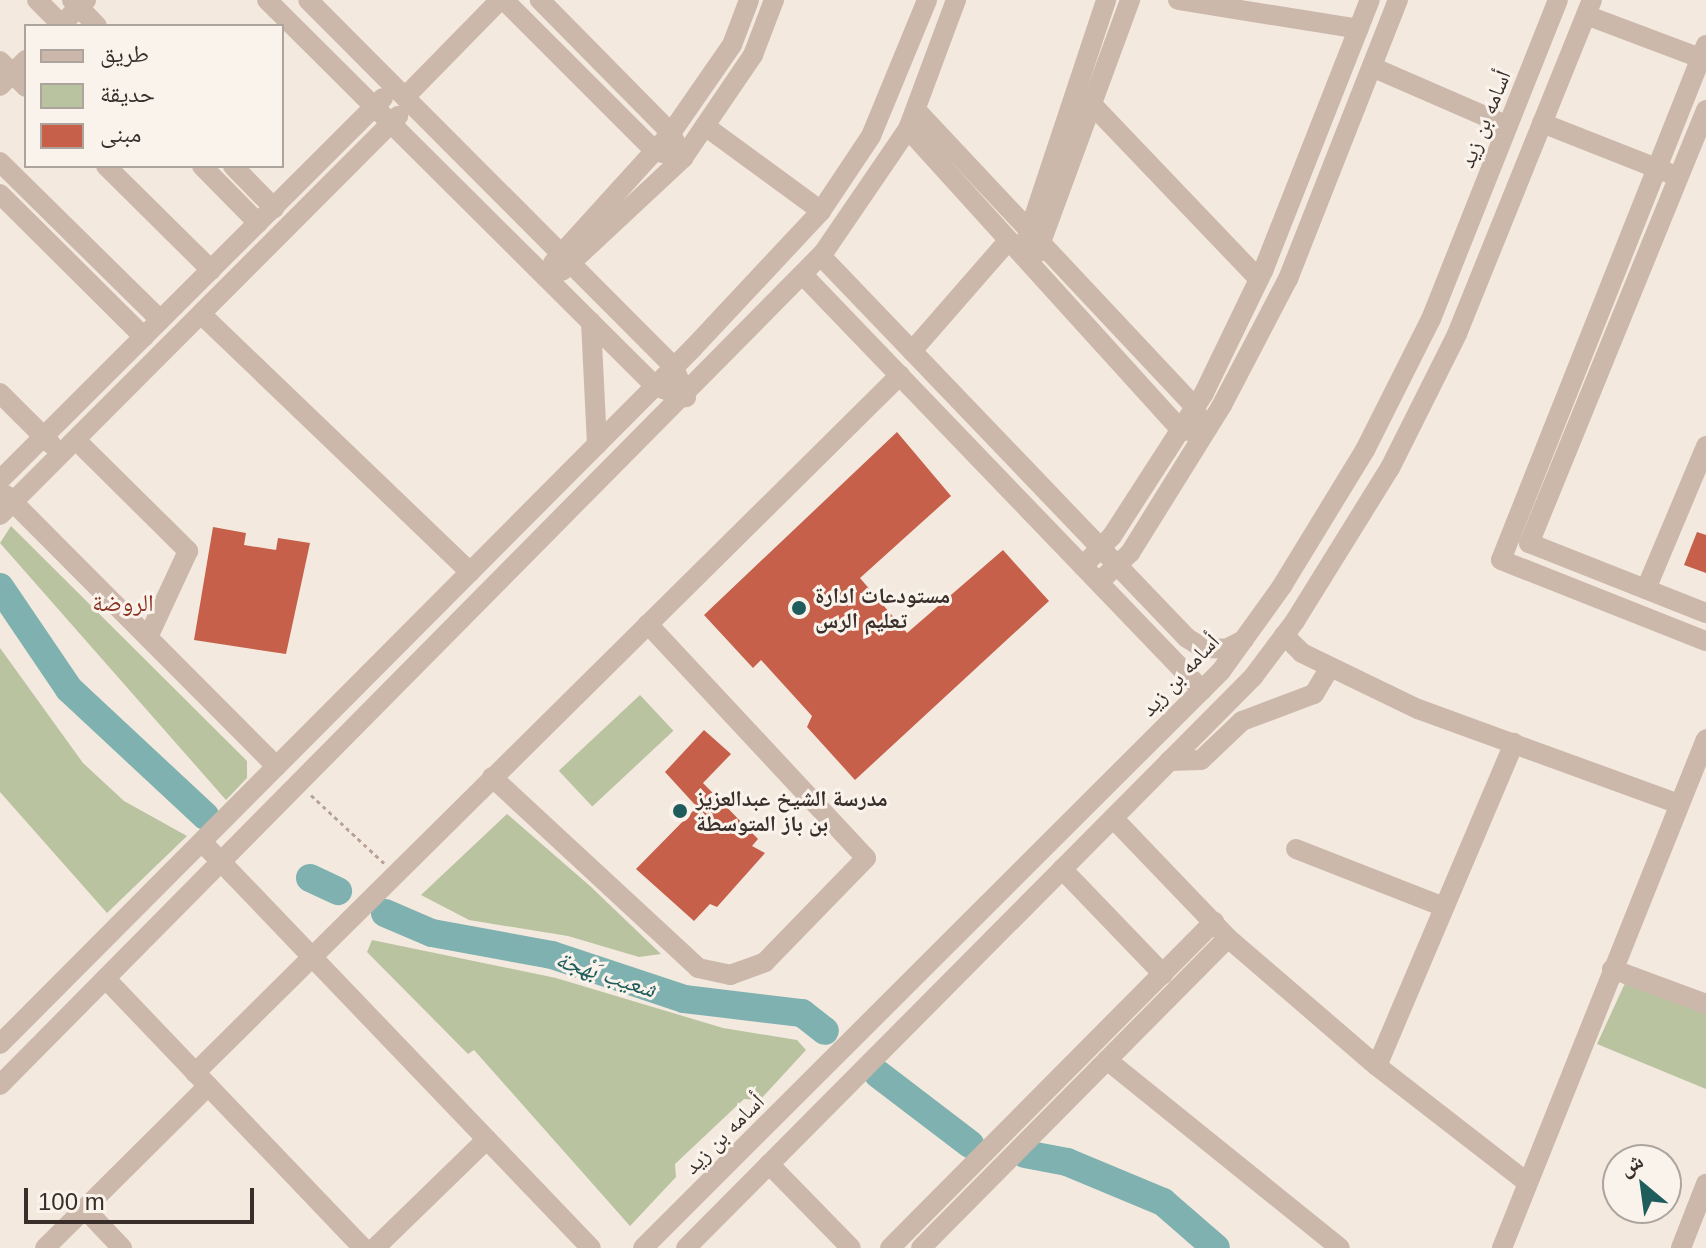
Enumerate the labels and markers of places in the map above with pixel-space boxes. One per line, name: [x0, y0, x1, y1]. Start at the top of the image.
place label: مستودعات ادارة تعليم الرس: [815, 582, 950, 634]
marker: مستودعات ادارة تعليم الرس: [790, 599, 808, 617]
place label: مدرسة الشيخ عبدالعزيز بن باز المتوسطة: [696, 785, 888, 836]
marker: مدرسة الشيخ عبدالعزيز بن باز المتوسطة: [671, 802, 689, 820]

